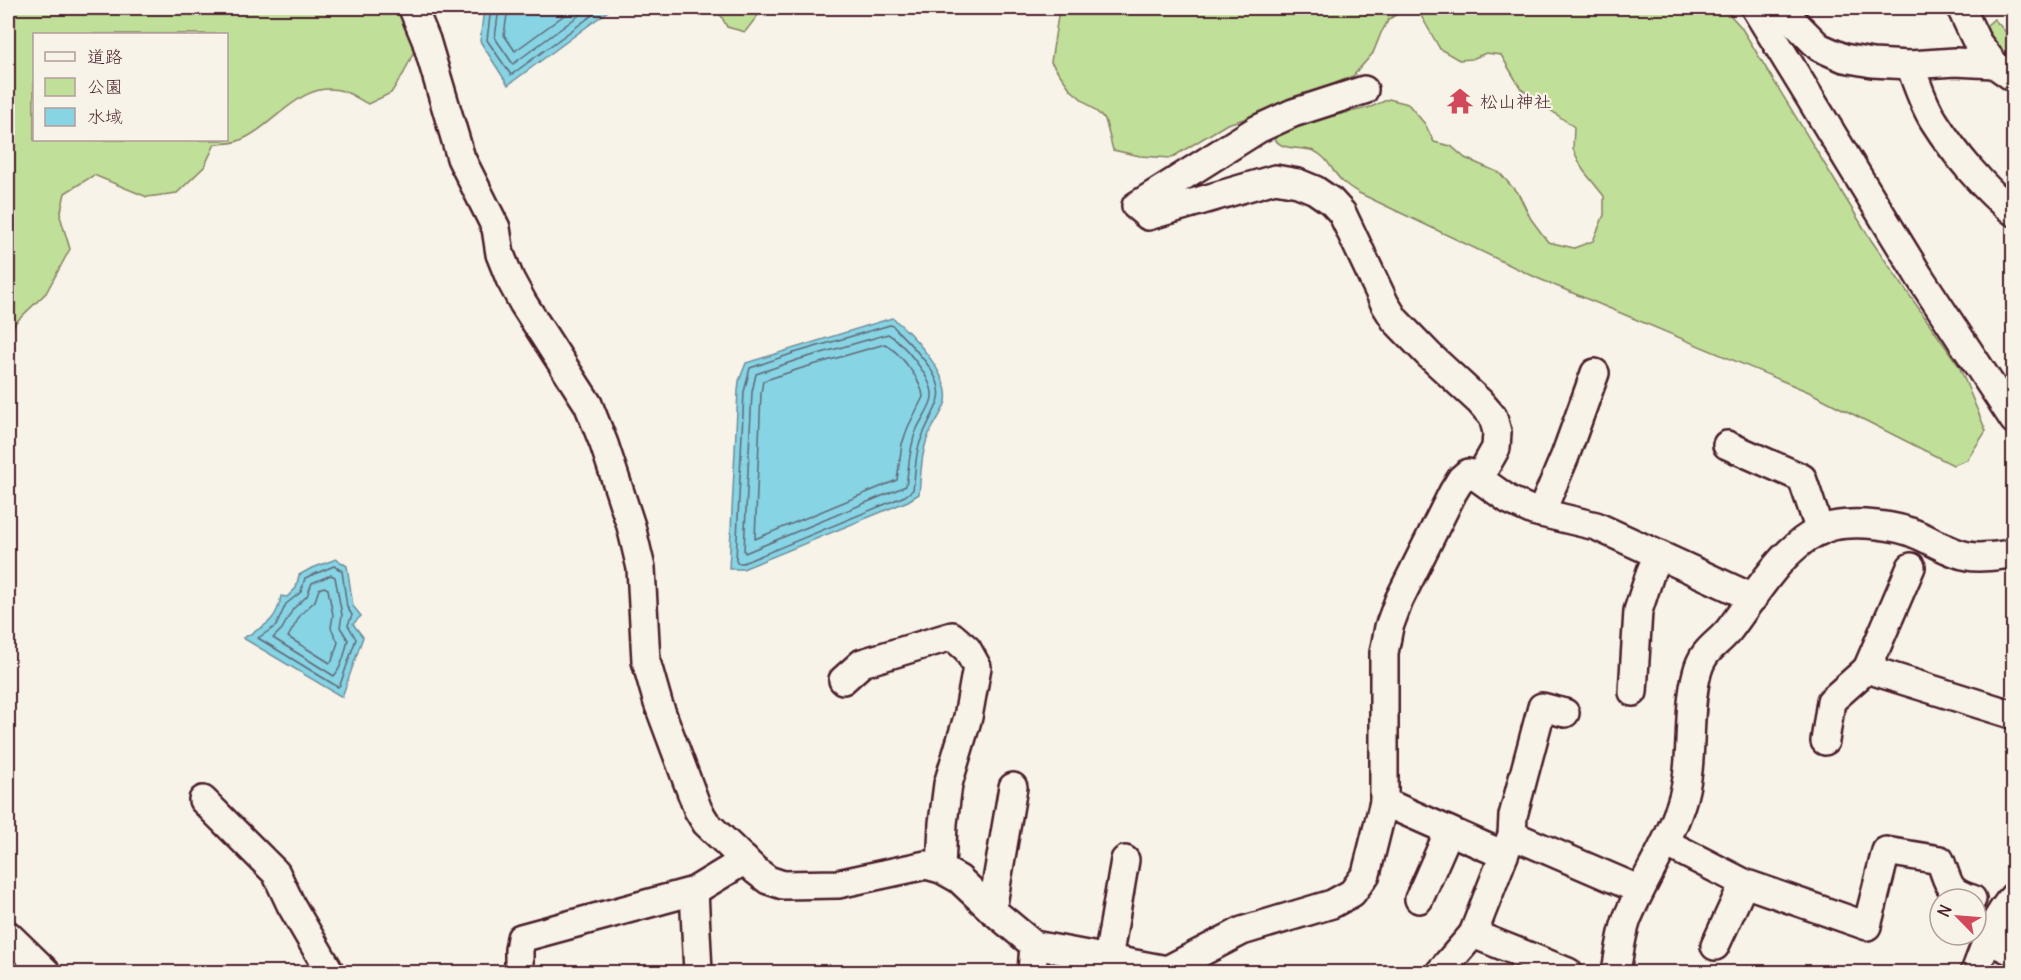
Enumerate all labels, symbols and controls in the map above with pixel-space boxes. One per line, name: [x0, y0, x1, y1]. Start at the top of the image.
legend: [33, 33, 228, 141]
text: 道路: [87, 45, 123, 68]
text: 公園: [87, 75, 123, 98]
temple icon: 松山神社: [1445, 86, 1475, 116]
place label: 松山神社: [1480, 90, 1552, 113]
text: 水域: [87, 105, 123, 128]
north arrow: [1928, 887, 1988, 947]
text: N: [1933, 901, 1956, 920]

